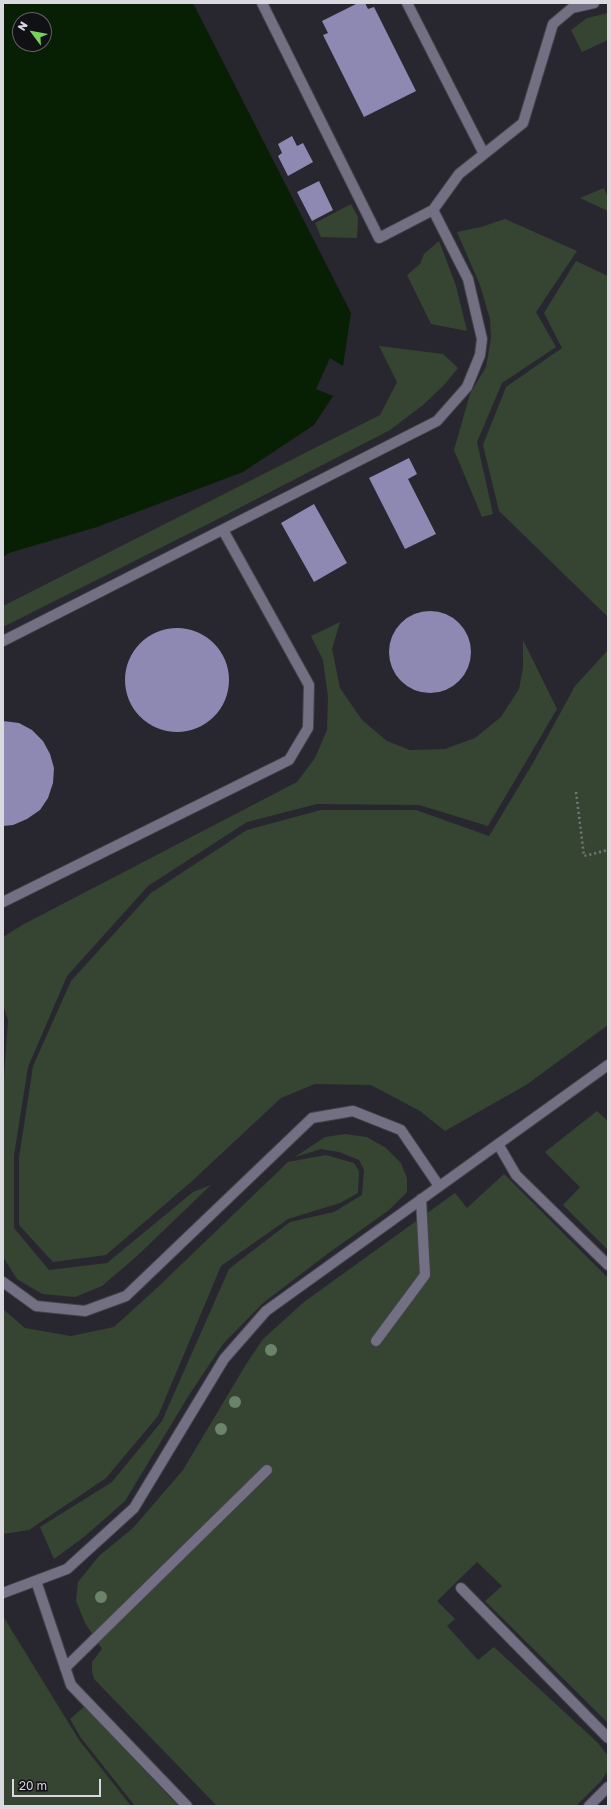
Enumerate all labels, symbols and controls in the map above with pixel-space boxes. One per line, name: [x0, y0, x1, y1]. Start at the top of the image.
north arrow: [12, 12, 52, 52]
text: N: [15, 19, 30, 33]
scale bar: [14, 1771, 103, 1797]
text: 20 m: [19, 1778, 47, 1793]

